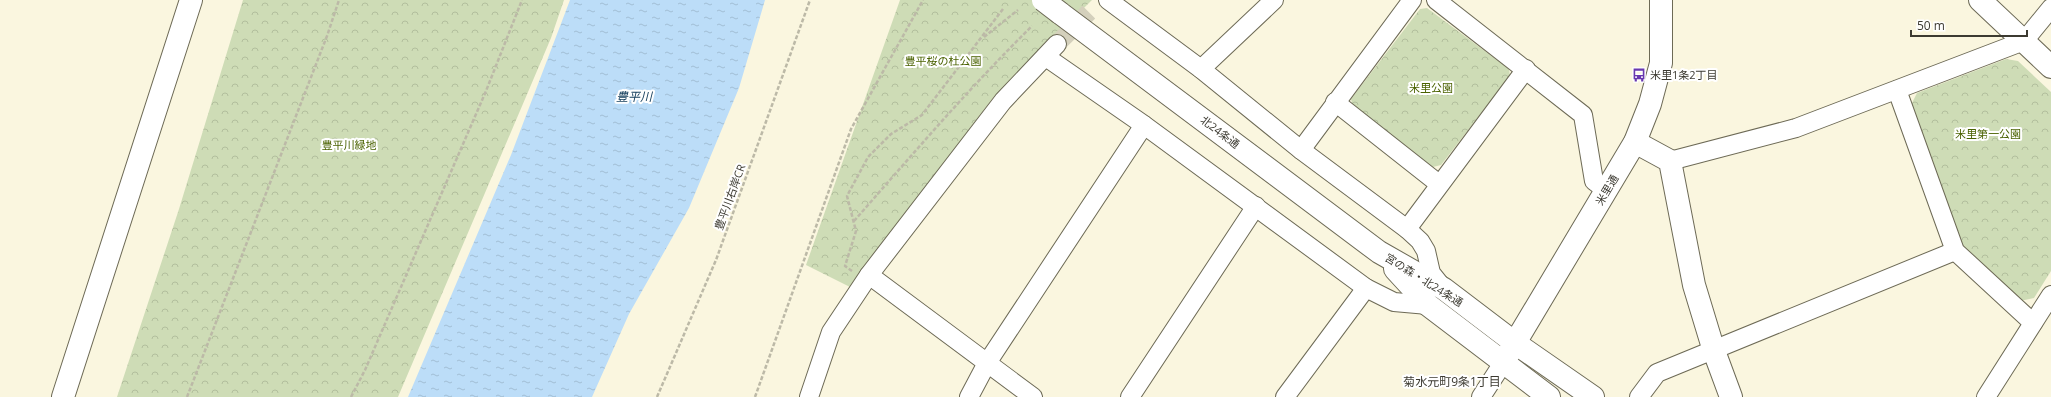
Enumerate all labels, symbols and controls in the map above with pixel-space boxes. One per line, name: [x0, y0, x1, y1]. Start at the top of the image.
scale bar: [1911, 12, 2027, 38]
text: 50 m: [1917, 17, 1945, 34]
park label: 豊平桜の杜公園: [905, 53, 982, 68]
bus stop icon: 米里1条2丁目: [1631, 67, 1647, 83]
place label: 米里1条2丁目: [1650, 67, 1718, 82]
park label: 米里公園: [1409, 80, 1453, 95]
water label: 豊平川: [616, 88, 654, 105]
street label: 北24条通: [1198, 112, 1243, 151]
park label: 米里第一公園: [1955, 126, 2021, 141]
park label: 豊平川緑地: [322, 137, 377, 152]
street label: 豊平川右岸CR: [711, 162, 748, 232]
street label: 米里通: [1592, 172, 1621, 208]
street label: 宮の森・北24条通: [1382, 249, 1466, 310]
district label: 菊水元町9条1丁目: [1403, 373, 1501, 390]

